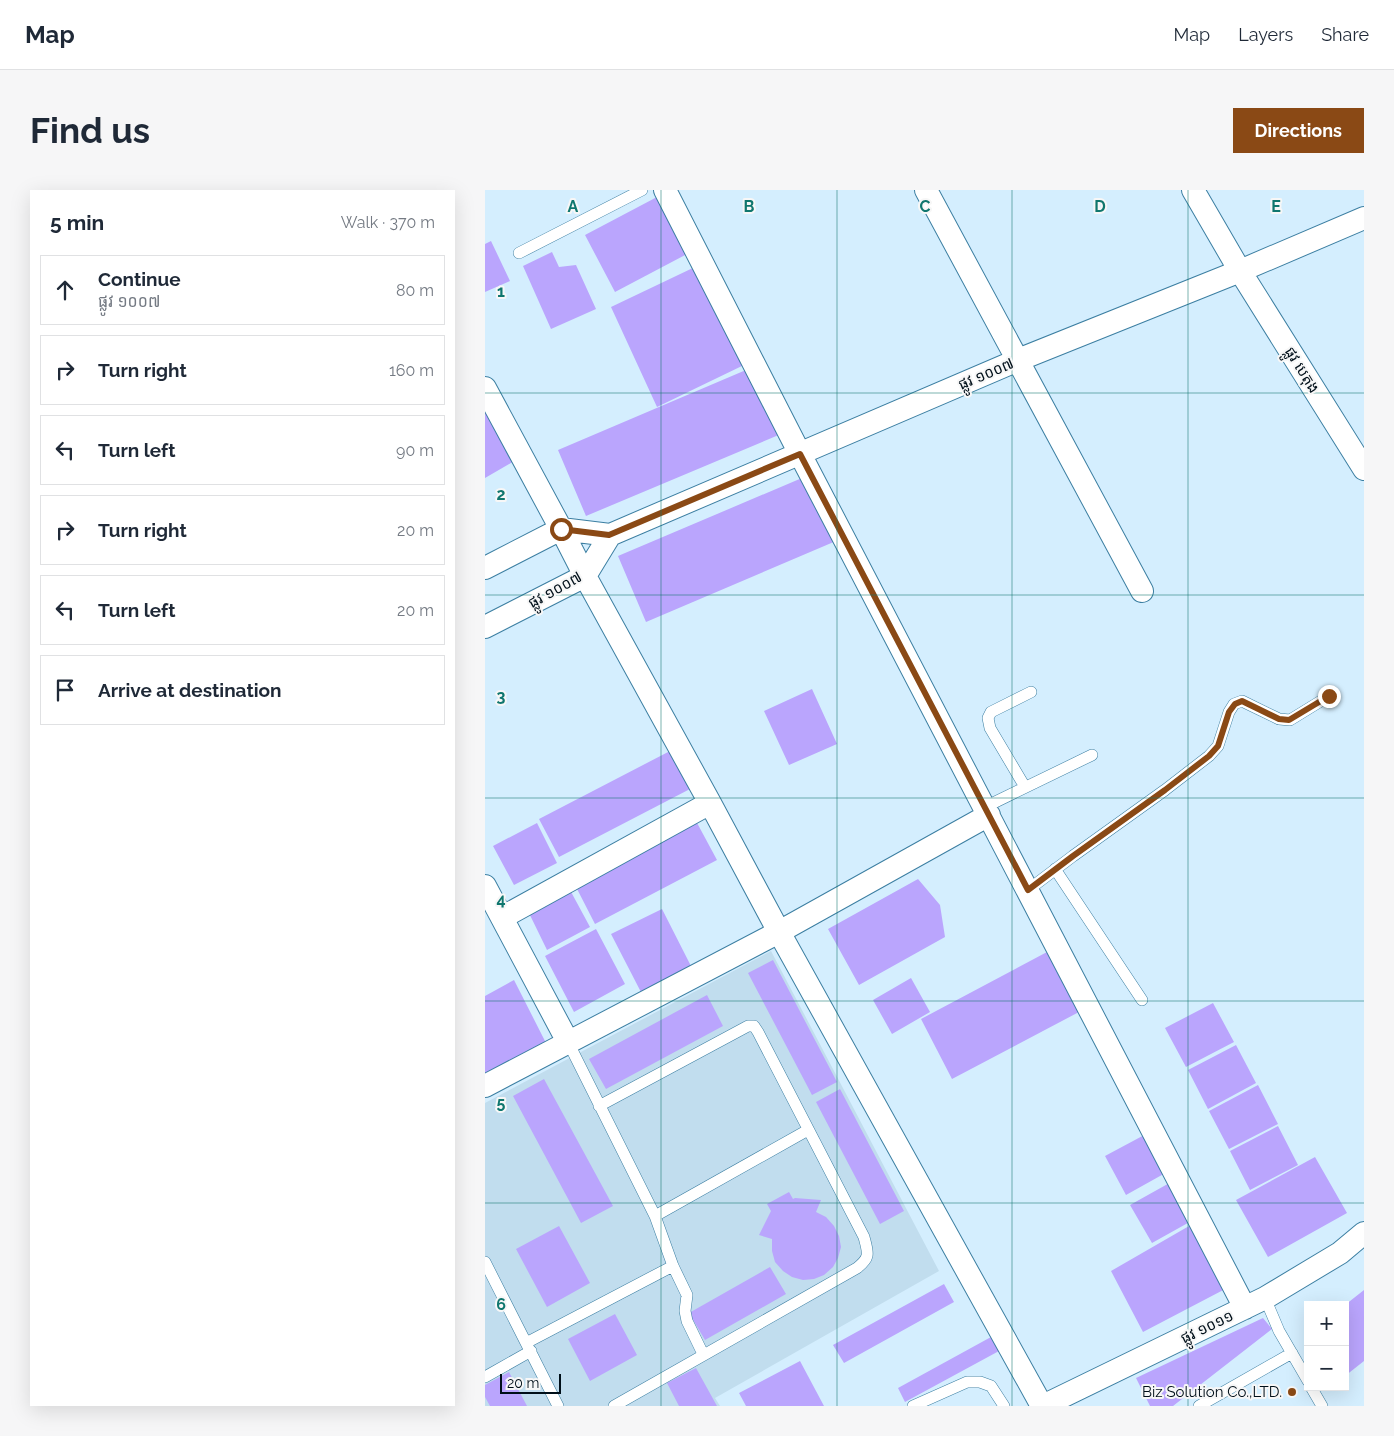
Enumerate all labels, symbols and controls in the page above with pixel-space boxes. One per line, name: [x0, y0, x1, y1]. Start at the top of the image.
text: Map: [25, 20, 75, 49]
text: Map: [1174, 24, 1210, 45]
text: Layers: [1238, 24, 1293, 45]
text: Share: [1321, 24, 1369, 45]
button: Directions: [1233, 108, 1364, 153]
text: Find us: [30, 110, 150, 151]
text: A: [568, 197, 579, 216]
text: B: [744, 197, 755, 216]
text: C: [920, 197, 931, 216]
text: D: [1094, 197, 1106, 216]
text: E: [1271, 197, 1281, 216]
text: 5 min: [50, 210, 104, 235]
text: Walk · 370 m: [341, 213, 435, 232]
text: Continue: [98, 268, 181, 290]
icon: ahead: [51, 276, 79, 304]
text: 80 m: [396, 281, 434, 300]
text: 1: [497, 282, 505, 301]
text: ផ្លូវ ១០០៧: [98, 292, 160, 311]
street label: ផ្លូវ បេតុង: [1277, 344, 1323, 399]
street label: ផ្លូវ ១០០៧: [956, 354, 1018, 398]
icon: right: [51, 356, 79, 384]
text: Turn right: [98, 359, 187, 381]
text: 160 m: [389, 361, 434, 380]
icon: left: [51, 436, 79, 464]
text: Turn left: [98, 439, 175, 461]
text: 90 m: [396, 441, 434, 460]
text: 2: [496, 485, 506, 504]
icon: right: [51, 516, 79, 544]
route start: [550, 518, 573, 541]
text: Turn right: [98, 519, 187, 541]
text: 20 m: [397, 521, 434, 540]
street label: ផ្លូវ ១០០៧: [525, 568, 587, 616]
icon: left: [51, 596, 79, 624]
text: Turn left: [98, 599, 175, 621]
text: 20 m: [397, 601, 434, 620]
icon: arrive: [51, 676, 79, 704]
text: Arrive at destination: [98, 679, 282, 701]
route end: [1318, 685, 1341, 708]
text: 3: [497, 687, 506, 706]
text: 4: [496, 890, 506, 909]
text: 5: [497, 1093, 506, 1112]
text: 6: [496, 1295, 506, 1314]
map controls: [1304, 1301, 1349, 1391]
button: +: [1304, 1301, 1349, 1346]
street label: ផ្លូវ ១០១១: [1178, 1307, 1238, 1351]
button: −: [1304, 1346, 1349, 1391]
scale bar: [500, 1371, 561, 1394]
text: 20 m: [507, 1375, 539, 1391]
place label: Biz Solution Co.,LTD.: [1142, 1383, 1282, 1401]
marker: Biz Solution Co.,LTD.: [1286, 1386, 1298, 1398]

